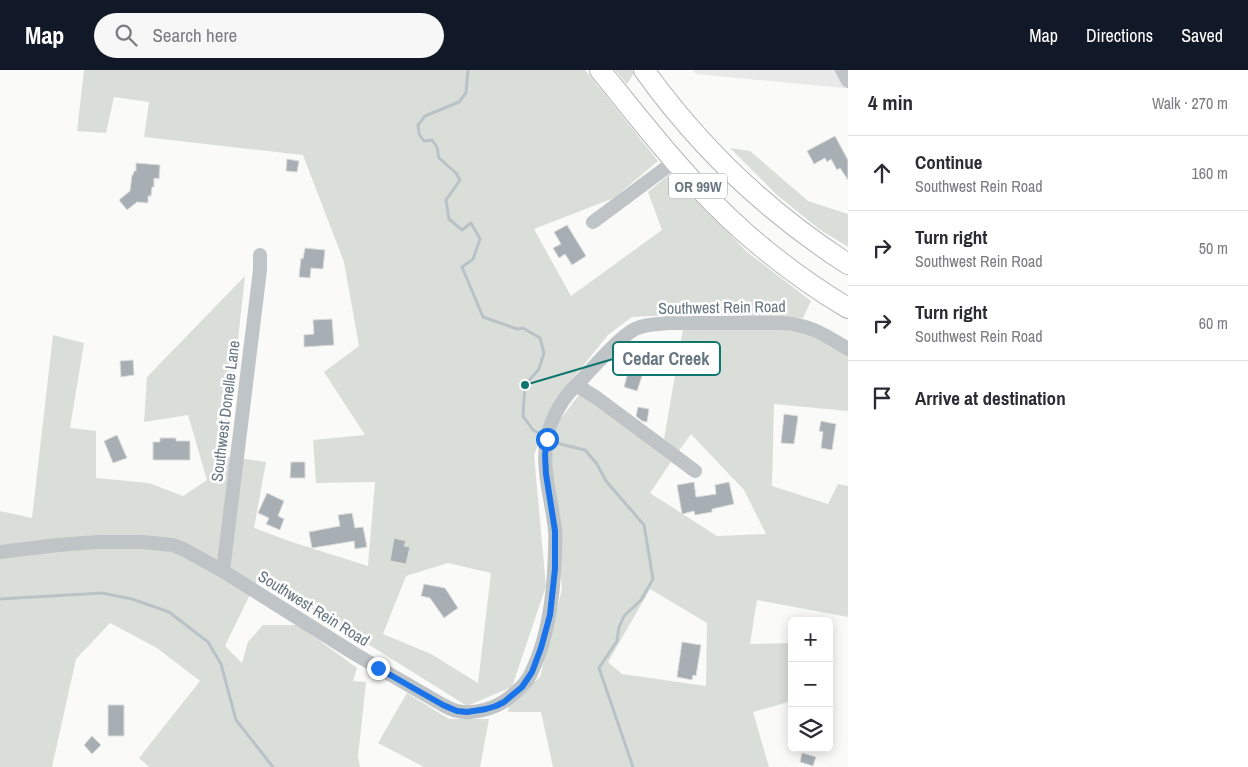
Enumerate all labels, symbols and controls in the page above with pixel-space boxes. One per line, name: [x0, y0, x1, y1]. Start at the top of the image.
search box: [94, 13, 444, 58]
text: Map: [25, 19, 64, 51]
icon: search: [112, 21, 140, 49]
text: Search here: [152, 22, 237, 48]
text: Map: [1029, 23, 1058, 48]
text: Directions: [1086, 23, 1153, 48]
text: Saved: [1181, 23, 1223, 48]
text: 4 min: [868, 88, 913, 117]
text: Walk · 270 m: [1152, 92, 1228, 114]
text: Continue: [915, 149, 983, 175]
icon: ahead: [868, 159, 896, 187]
text: 160 m: [1192, 162, 1228, 184]
road number: OR 99W: [669, 174, 727, 198]
text: Southwest Rein Road: [915, 175, 1043, 197]
text: Turn right: [915, 224, 987, 250]
icon: right: [868, 234, 896, 262]
text: 50 m: [1199, 237, 1228, 259]
text: Southwest Rein Road: [915, 250, 1043, 272]
street label: Southwest Rein Road: [658, 295, 786, 319]
text: Turn right: [915, 299, 987, 325]
icon: right: [868, 309, 896, 337]
text: 60 m: [1199, 312, 1228, 334]
text: Southwest Rein Road: [915, 325, 1043, 347]
street label: Southwest Donelle Lane: [205, 339, 245, 483]
callout: Cedar Creek: [613, 342, 720, 375]
text: Cedar Creek: [623, 346, 710, 371]
icon: arrive: [868, 384, 896, 412]
text: Arrive at destination: [915, 385, 1066, 411]
route start: [536, 428, 559, 451]
street label: Southwest Rein Road: [254, 565, 374, 651]
map controls: [788, 617, 833, 752]
button: +: [788, 617, 833, 662]
route end: [367, 657, 390, 680]
button: −: [788, 662, 833, 707]
button: layers: [788, 707, 833, 752]

